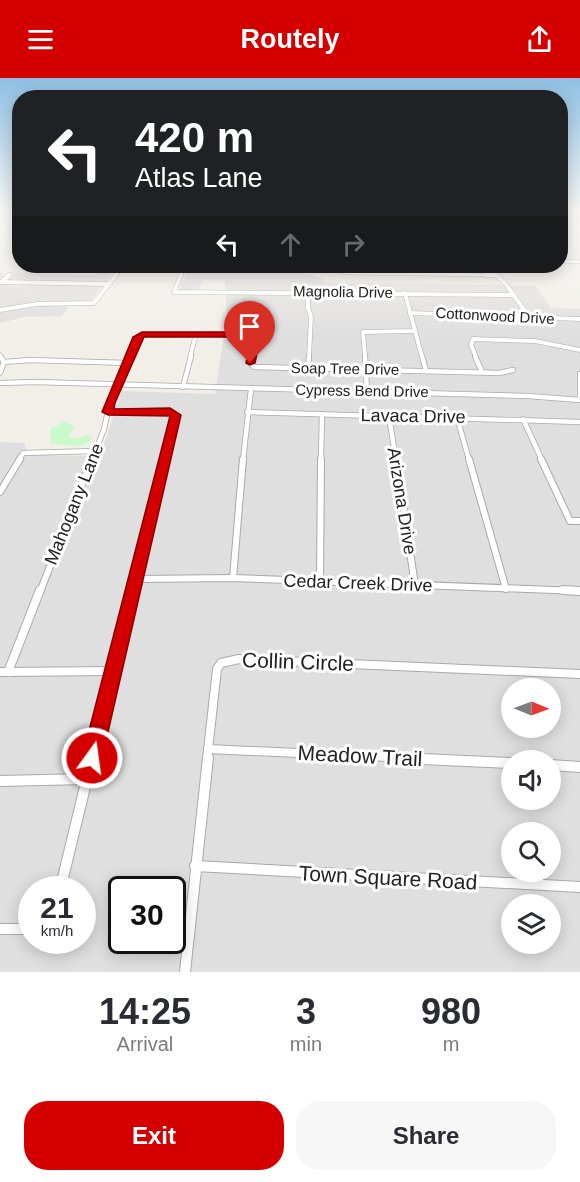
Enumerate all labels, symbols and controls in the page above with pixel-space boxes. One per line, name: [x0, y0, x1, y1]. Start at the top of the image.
icon: menu: [24, 23, 57, 56]
icon: share: [523, 23, 556, 56]
text: Routely: [240, 24, 340, 54]
icon: left: [36, 114, 114, 192]
text: 420 m: [135, 114, 254, 161]
text: Atlas Lane: [135, 163, 263, 193]
icon: left: [211, 228, 244, 261]
icon: ahead: [274, 228, 307, 261]
icon: right: [337, 228, 370, 261]
street label: Magnolia Drive: [293, 282, 393, 301]
pin: [224, 301, 275, 363]
street label: Cottonwood Drive: [435, 304, 555, 327]
icon: arrive: [233, 310, 266, 343]
street label: Soap Tree Drive: [291, 359, 399, 378]
street label: Cypress Bend Drive: [295, 381, 429, 400]
street label: Lavaca Drive: [360, 405, 466, 427]
street label: Mahogany Lane: [41, 440, 107, 568]
street label: Arizona Drive: [384, 446, 420, 556]
street label: Cedar Creek Drive: [283, 570, 433, 596]
street label: Collin Circle: [242, 648, 354, 675]
north arrow: [501, 678, 561, 738]
map controls: [501, 678, 561, 954]
position arrow: [60, 726, 124, 790]
street label: Meadow Trail: [297, 741, 423, 770]
button: sound: [501, 750, 561, 810]
button: search: [501, 822, 561, 882]
street label: Town Square Road: [298, 861, 478, 894]
speed limit sign: 30: [108, 876, 186, 954]
text: 21: [40, 891, 74, 924]
button: layers: [501, 894, 561, 954]
text: km/h: [41, 922, 73, 939]
text: 14:25: [99, 991, 191, 1032]
text: 3: [296, 991, 316, 1032]
text: 980: [421, 991, 481, 1032]
text: Arrival: [117, 1033, 173, 1055]
text: min: [290, 1033, 322, 1055]
text: m: [443, 1033, 459, 1055]
button: Exit: [24, 1101, 284, 1170]
button: Share: [296, 1101, 556, 1170]

